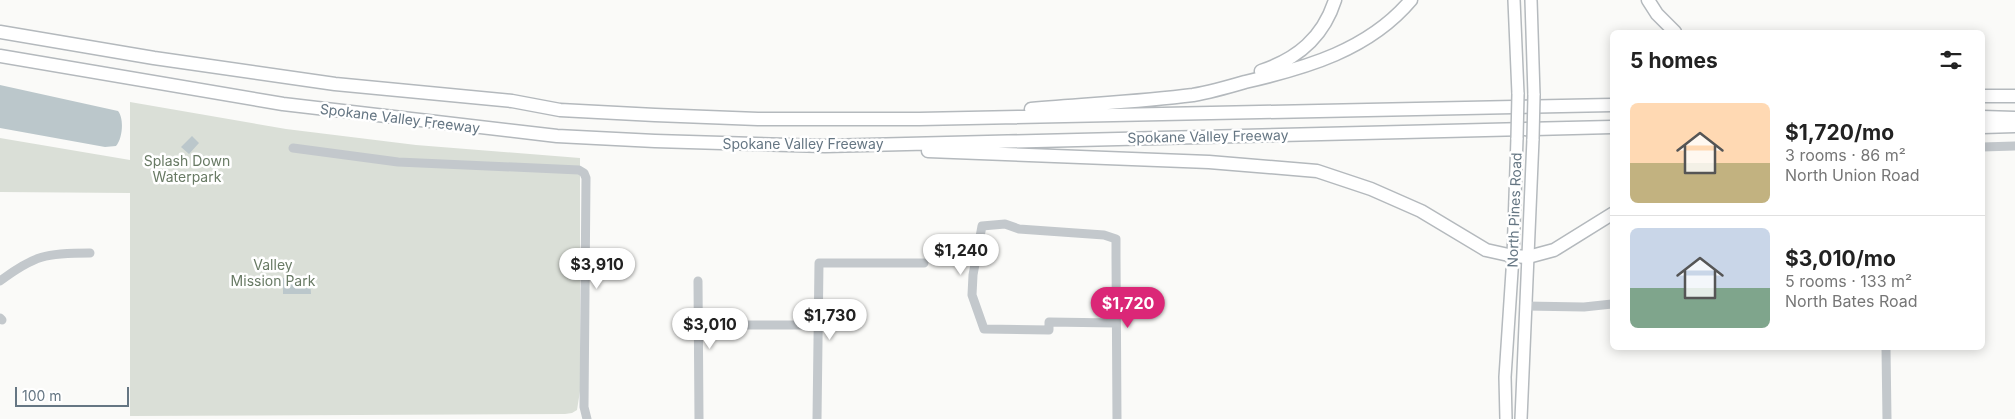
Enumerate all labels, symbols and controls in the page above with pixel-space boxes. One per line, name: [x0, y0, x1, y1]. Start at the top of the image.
icon: filters: [1937, 46, 1965, 74]
text: 5 homes: [1630, 48, 1718, 73]
street label: Spokane Valley Freeway: [319, 100, 481, 136]
text: $1,720/mo: [1785, 120, 1894, 145]
icon: home: [1670, 123, 1730, 183]
street label: Spokane Valley Freeway: [1127, 126, 1289, 146]
street label: Spokane Valley Freeway: [722, 135, 884, 152]
text: 3 rooms · 86 m²: [1785, 145, 1906, 165]
park label: Splash Down Waterpark: [144, 152, 230, 185]
street label: North Pines Road: [1503, 152, 1525, 268]
text: North Union Road: [1785, 165, 1920, 185]
pin: $1,240: [920, 234, 1002, 276]
text: $1,240: [934, 240, 988, 260]
text: $3,010/mo: [1785, 246, 1896, 271]
pin: $3,910: [556, 248, 638, 290]
icon: home: [1670, 248, 1730, 308]
text: $3,910: [570, 254, 624, 274]
park label: Valley Mission Park: [231, 256, 316, 289]
text: 5 rooms · 133 m²: [1785, 271, 1912, 291]
pin: $1,720: [1087, 286, 1169, 329]
text: North Bates Road: [1785, 291, 1918, 311]
text: $1,720: [1102, 293, 1154, 313]
pin: $1,730: [789, 298, 871, 341]
text: $1,730: [804, 305, 856, 325]
pin: $3,010: [669, 308, 751, 350]
text: $3,010: [683, 314, 737, 334]
scale bar: [15, 384, 129, 407]
text: 100 m: [22, 387, 62, 404]

